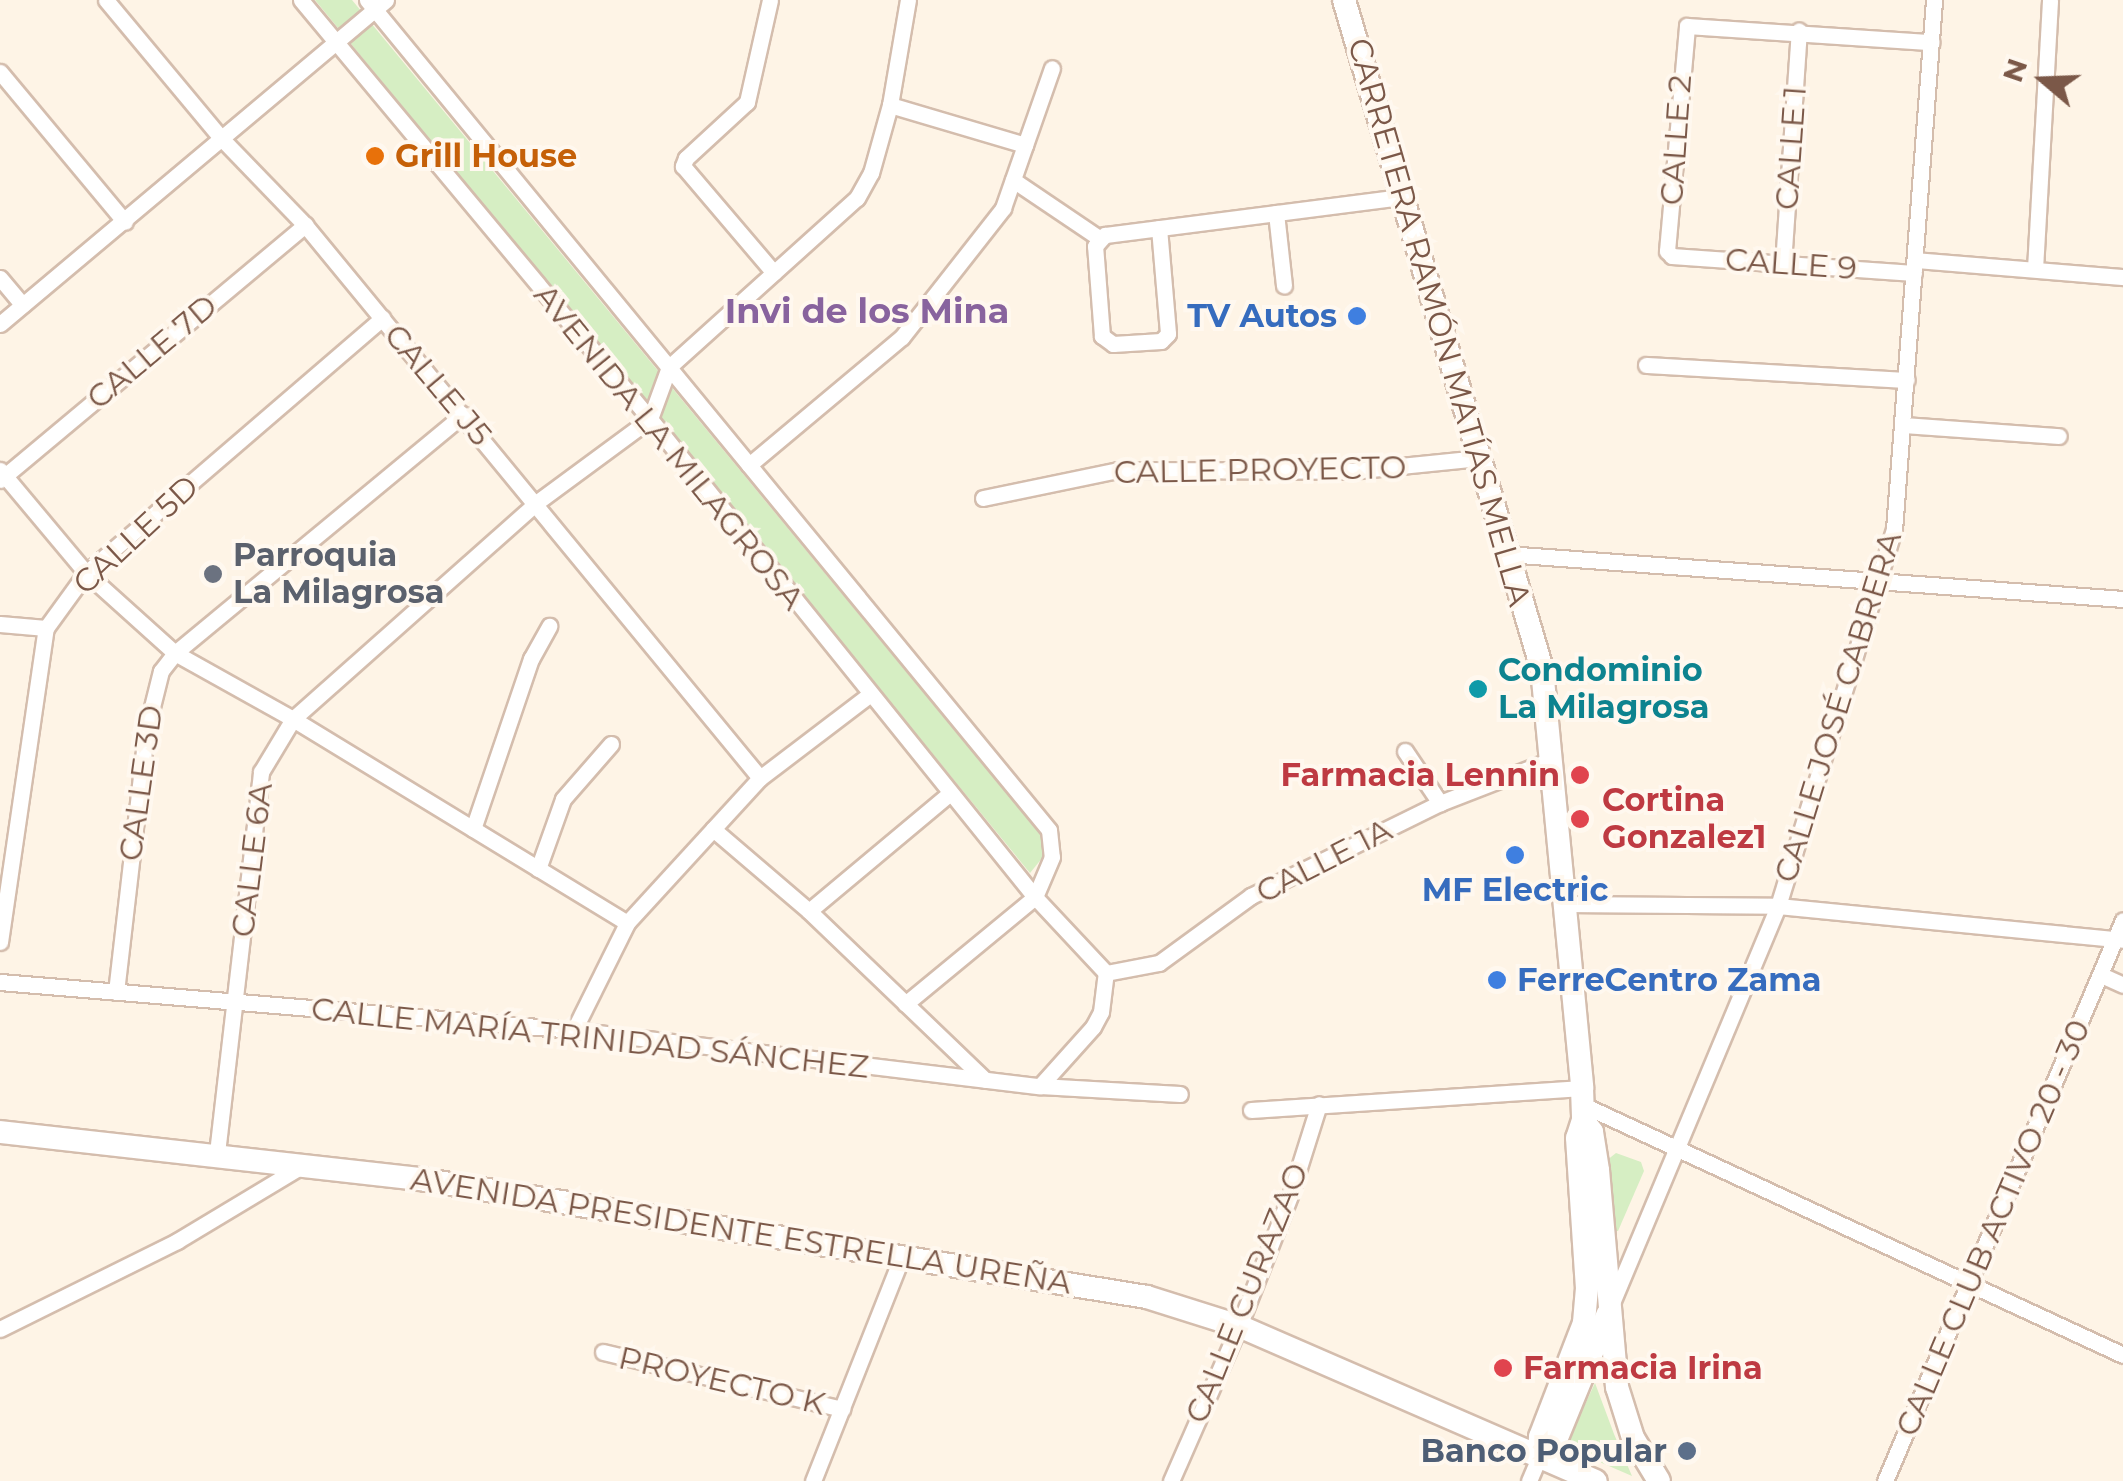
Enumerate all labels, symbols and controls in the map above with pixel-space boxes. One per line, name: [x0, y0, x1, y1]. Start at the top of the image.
north arrow: [1993, 30, 2093, 130]
street label: CARRETERA RAMÓN MATÍAS MELLA: [1339, 34, 1539, 610]
text: N: [1995, 54, 2034, 86]
street label: CALLE 2: [1652, 73, 1700, 207]
street label: CALLE 1: [1768, 85, 1814, 211]
place label: Grill House: [395, 137, 577, 175]
marker: Grill House: [364, 145, 386, 167]
street label: CALLE 9: [1724, 240, 1858, 288]
street label: AVENIDA LA MILAGROSA: [526, 277, 812, 617]
street label: CALLE 7D: [79, 287, 225, 417]
district label: Invi de los Mina: [725, 290, 1009, 332]
place label: TV Autos: [1187, 297, 1337, 335]
marker: TV Autos: [1346, 305, 1368, 327]
street label: CALLE J5: [376, 316, 500, 454]
street label: CALLE PROYECTO: [1113, 448, 1407, 492]
street label: CALLE 5D: [65, 467, 207, 603]
street label: CALLE JOSÉ CABRERA: [1766, 527, 1910, 887]
place label: Parroquia La Milagrosa: [233, 537, 445, 612]
marker: Parroquia La Milagrosa: [202, 563, 224, 585]
place label: Condominio La Milagrosa: [1498, 652, 1710, 727]
marker: Condominio La Milagrosa: [1467, 678, 1489, 700]
street label: CALLE 3D: [111, 703, 171, 863]
place label: Farmacia Lennin: [1281, 756, 1560, 794]
marker: Farmacia Lennin: [1569, 764, 1591, 786]
street label: CALLE 6A: [223, 781, 281, 939]
place label: Cortina Gonzalez1: [1602, 782, 1766, 857]
marker: Cortina Gonzalez1: [1567, 806, 1593, 832]
street label: CALLE 1A: [1250, 811, 1398, 911]
marker: MF Electric: [1504, 844, 1526, 866]
place label: MF Electric: [1422, 871, 1608, 909]
place label: FerreCentro Zama: [1517, 961, 1822, 999]
marker: FerreCentro Zama: [1486, 969, 1508, 991]
street label: CALLE MARÍA TRINIDAD SÁNCHEZ: [309, 990, 871, 1086]
street label: CALLE CLUB ACTIVO 20 - 30: [1888, 1014, 2098, 1442]
street label: CALLE CURAZAO: [1177, 1157, 1317, 1429]
street label: AVENIDA PRESIDENTE ESTRELLA UREÑA: [408, 1160, 1074, 1302]
street label: PROYECTO K: [615, 1339, 829, 1423]
place label: Farmacia Irina: [1523, 1349, 1763, 1387]
marker: Farmacia Irina: [1492, 1357, 1514, 1379]
place label: Banco Popular: [1421, 1432, 1667, 1470]
marker: Banco Popular: [1676, 1440, 1698, 1462]

